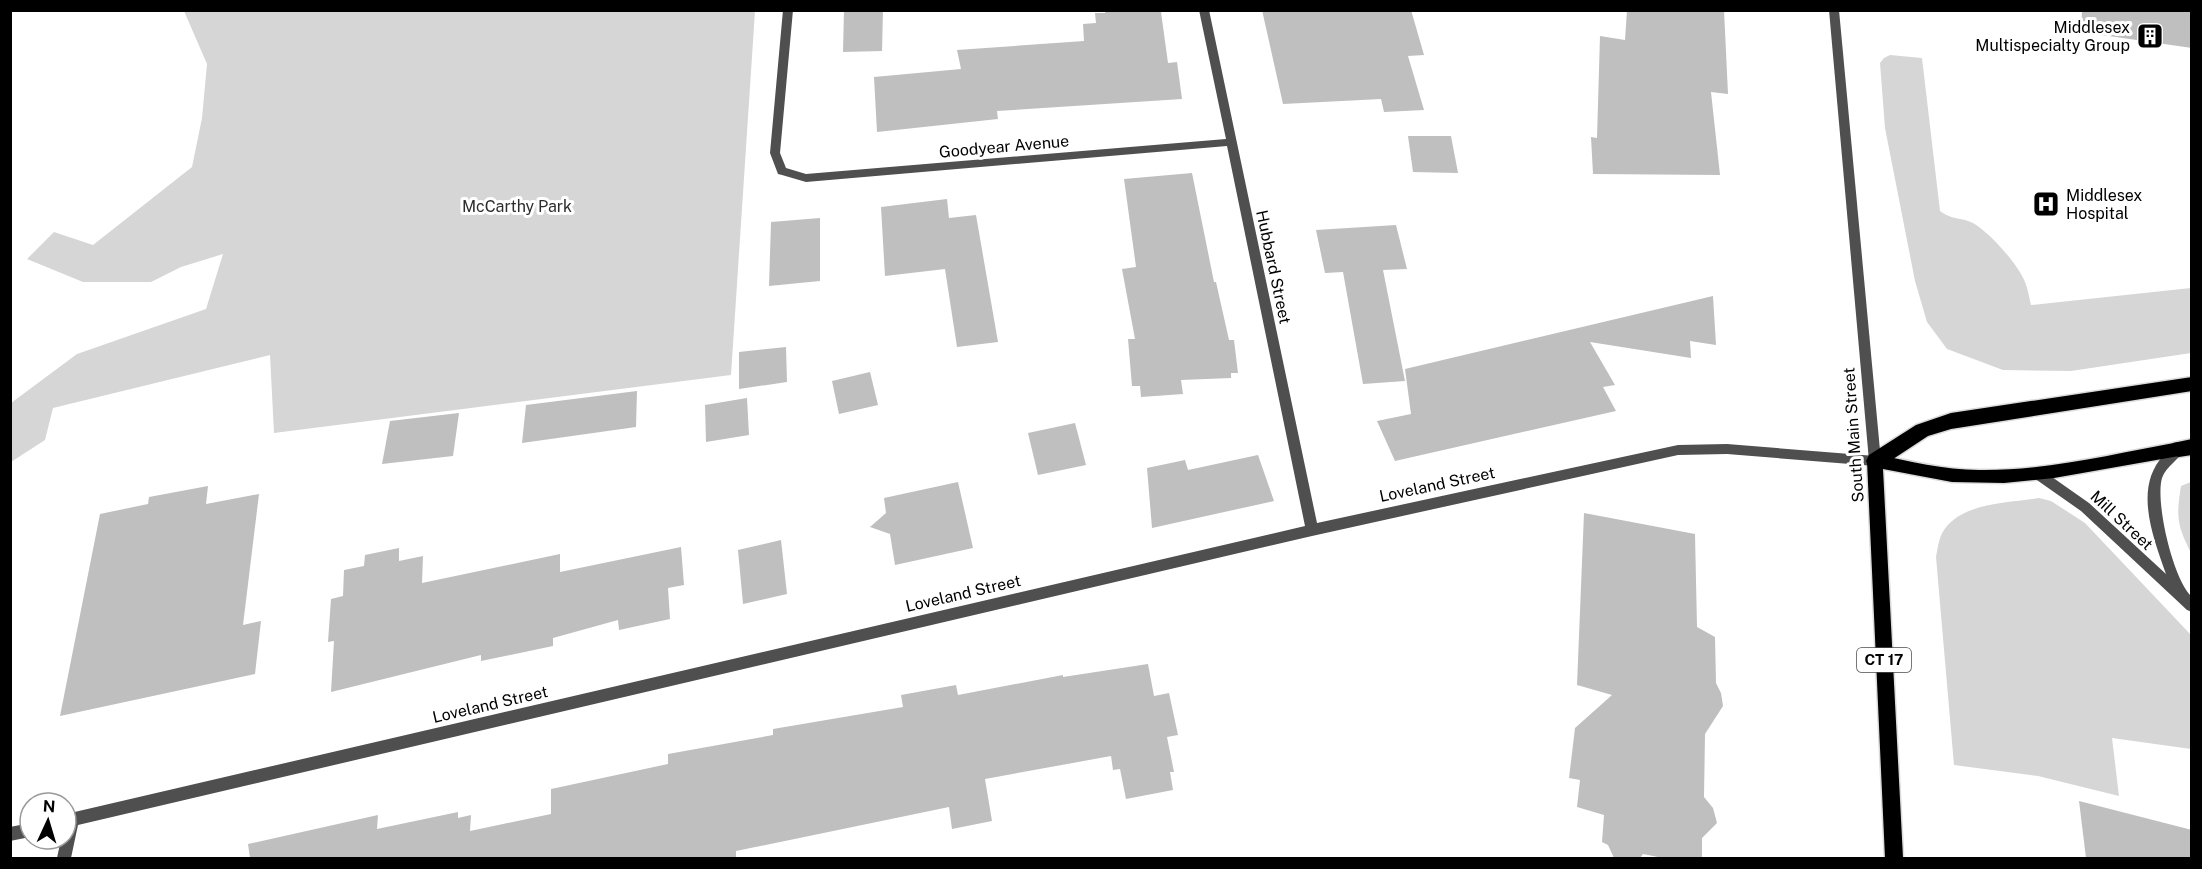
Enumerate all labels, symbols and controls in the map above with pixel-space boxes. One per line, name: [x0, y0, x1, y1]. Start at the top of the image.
place label: Middlesex Multispecialty Group: [1975, 18, 2130, 55]
building icon: Middlesex Multispecialty Group: [2135, 21, 2165, 51]
street label: Goodyear Avenue: [938, 131, 1070, 162]
place label: Middlesex Hospital: [2066, 186, 2142, 223]
hospital icon: Middlesex Hospital: [2031, 189, 2061, 219]
park label: McCarthy Park: [462, 197, 572, 216]
street label: Hubbard Street: [1252, 209, 1295, 326]
street label: South Main Street: [1839, 367, 1868, 503]
street label: Loveland Street: [1378, 463, 1497, 506]
street label: Mill Street: [2087, 487, 2157, 554]
street label: Loveland Street: [904, 571, 1023, 616]
road number: CT 17: [1857, 648, 1911, 672]
street label: Loveland Street: [431, 682, 550, 727]
north arrow: [18, 791, 78, 851]
text: N: [42, 797, 56, 816]

